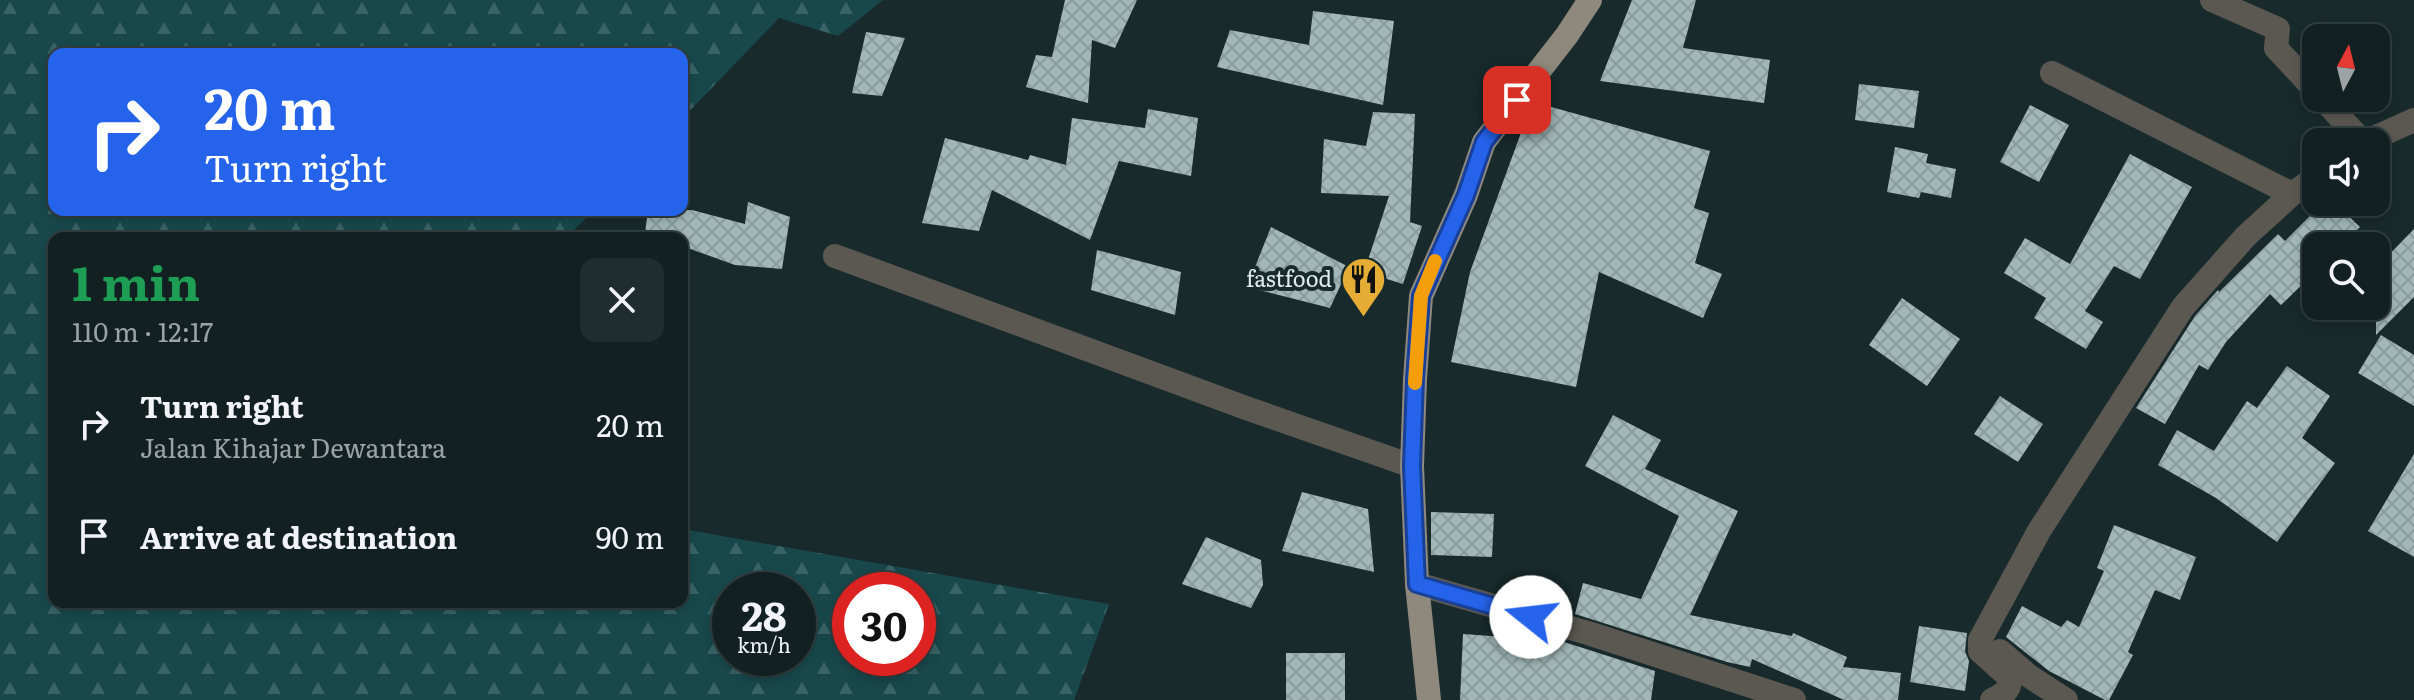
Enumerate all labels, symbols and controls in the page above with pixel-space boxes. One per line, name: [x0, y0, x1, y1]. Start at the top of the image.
north arrow: [2302, 24, 2390, 112]
map controls: [2302, 24, 2390, 320]
text: 20 m: [204, 64, 336, 147]
pin: [1483, 66, 1551, 134]
icon: arrive: [1495, 78, 1539, 122]
icon: right: [72, 80, 176, 184]
button: sound: [2302, 128, 2390, 216]
text: Turn right: [204, 140, 387, 193]
button: search: [2302, 232, 2390, 320]
text: 1 min: [72, 245, 200, 316]
restaurant icon: fastfood: [1339, 255, 1387, 318]
button: close: [580, 258, 664, 342]
place label: fastfood: [1246, 261, 1332, 294]
text: 110 m · 12:17: [72, 311, 213, 350]
text: Turn right: [140, 383, 304, 427]
icon: right: [72, 402, 116, 446]
text: 20 m: [596, 402, 664, 446]
text: Jalan Kihajar Dewantara: [140, 427, 446, 466]
icon: arrive: [72, 514, 116, 558]
text: Arrive at destination: [140, 514, 457, 558]
text: 90 m: [596, 514, 664, 558]
speed limit sign: 30: [832, 572, 936, 676]
position arrow: [1489, 575, 1573, 659]
text: 28: [741, 584, 787, 643]
text: km/h: [737, 629, 791, 659]

